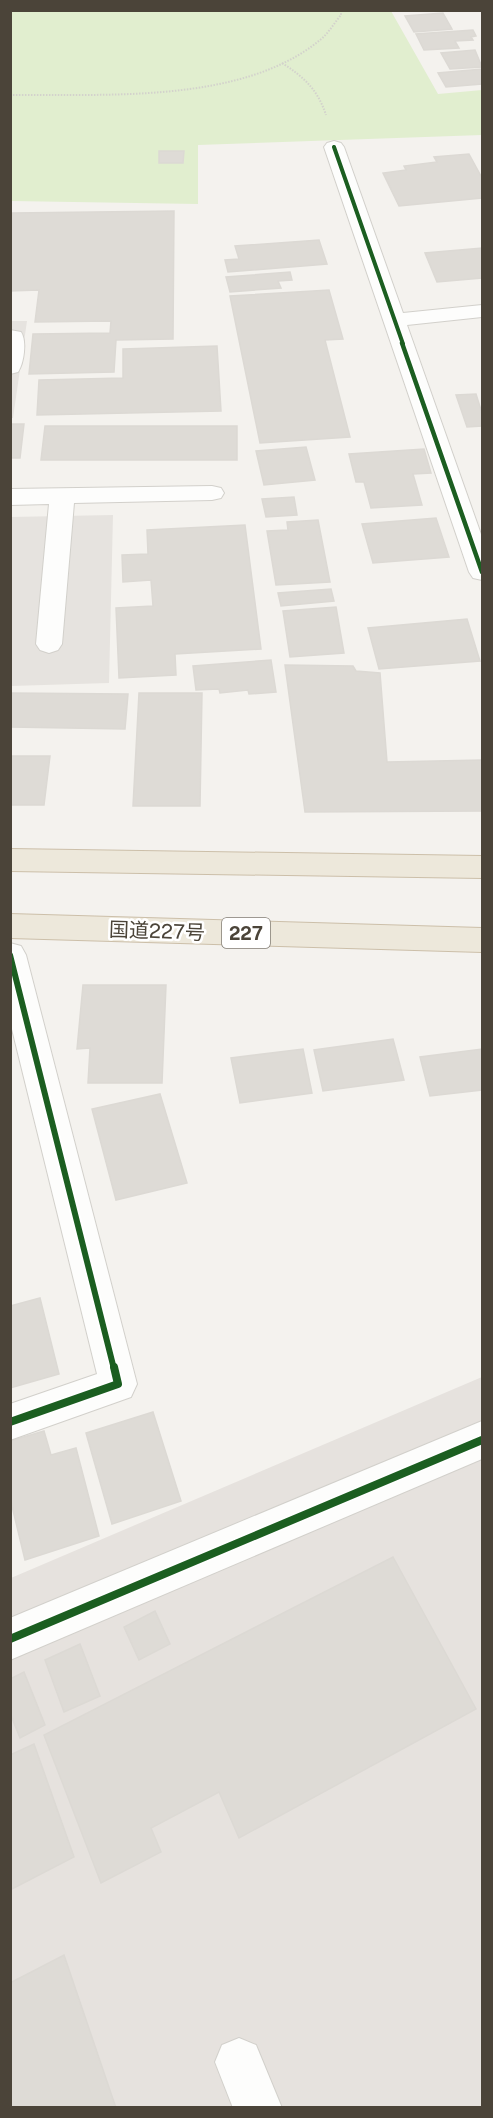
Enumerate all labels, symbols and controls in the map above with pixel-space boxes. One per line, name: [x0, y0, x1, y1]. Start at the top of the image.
street label: 国道227号: [109, 917, 205, 945]
road number: 227: [222, 918, 270, 948]

